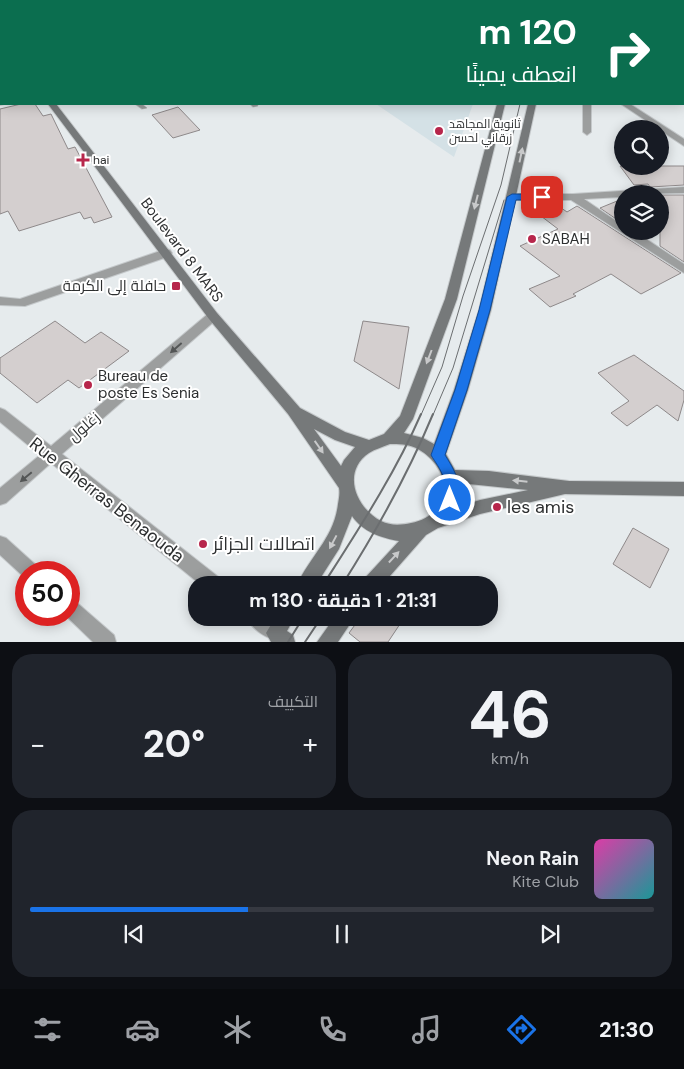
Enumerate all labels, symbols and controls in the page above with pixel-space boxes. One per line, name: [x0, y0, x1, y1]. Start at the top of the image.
text: 120 m: [478, 9, 577, 55]
icon: right: [595, 20, 660, 85]
text: انعطف يمينًا: [466, 60, 577, 89]
place label: ثانوية المجاهد زرقاني لحسن: [449, 116, 521, 148]
map controls: [614, 120, 669, 240]
button: search: [614, 120, 669, 175]
marker: ثانوية المجاهد زرقاني لحسن: [433, 125, 445, 137]
one-way arrow: [517, 147, 525, 163]
place label: hai: [93, 152, 109, 168]
marker: hai: [77, 154, 89, 166]
pin: [521, 176, 563, 218]
icon: arrive: [528, 183, 556, 211]
button: layers: [614, 185, 669, 240]
street label: Boulevard 8 MARS: [136, 194, 228, 306]
one-way arrow: [472, 194, 480, 209]
place label: SABAH: [542, 229, 590, 249]
marker: SABAH: [526, 233, 538, 245]
place label: حافلة إلى الكرمة: [63, 276, 166, 296]
marker: حافلة إلى الكرمة: [170, 280, 182, 292]
one-way arrow: [171, 342, 183, 354]
one-way arrow: [425, 350, 433, 365]
place label: Bureau de poste Es Senia: [98, 366, 199, 403]
marker: Bureau de poste Es Senia: [82, 379, 94, 391]
street label: زغلول: [64, 408, 104, 446]
street label: Rue Gherras Benaouda: [25, 432, 189, 568]
one-way arrow: [314, 440, 324, 454]
one-way arrow: [19, 471, 32, 482]
position arrow: [423, 473, 475, 525]
one-way arrow: [512, 477, 528, 485]
place label: les amis: [507, 495, 574, 519]
marker: les amis: [491, 501, 503, 513]
place label: اتصالات الجزائر: [212, 532, 315, 556]
one-way arrow: [329, 536, 338, 549]
marker: اتصالات الجزائر: [197, 538, 209, 550]
one-way arrow: [388, 551, 400, 563]
speed limit sign: 50: [15, 561, 80, 626]
text: 21:31 · 1 دقيقة · 130 m: [249, 588, 437, 613]
text: 46: [468, 673, 552, 757]
text: التكييف: [268, 691, 318, 712]
text: 20°: [143, 719, 205, 769]
text: −: [30, 726, 45, 763]
text: +: [303, 726, 318, 763]
text: km/h: [491, 748, 529, 769]
text: Neon Rain: [486, 846, 579, 871]
text: Kite Club: [512, 871, 579, 892]
icon: previous: [120, 920, 148, 948]
icon: pause: [328, 920, 356, 948]
icon: next: [536, 920, 564, 948]
icon: filters: [30, 1012, 65, 1047]
icon: car: [125, 1012, 160, 1047]
icon: climate: [220, 1012, 255, 1047]
icon: phone: [315, 1012, 350, 1047]
icon: music: [409, 1012, 444, 1047]
icon: directions: [504, 1012, 539, 1047]
text: 21:30: [599, 1015, 654, 1044]

